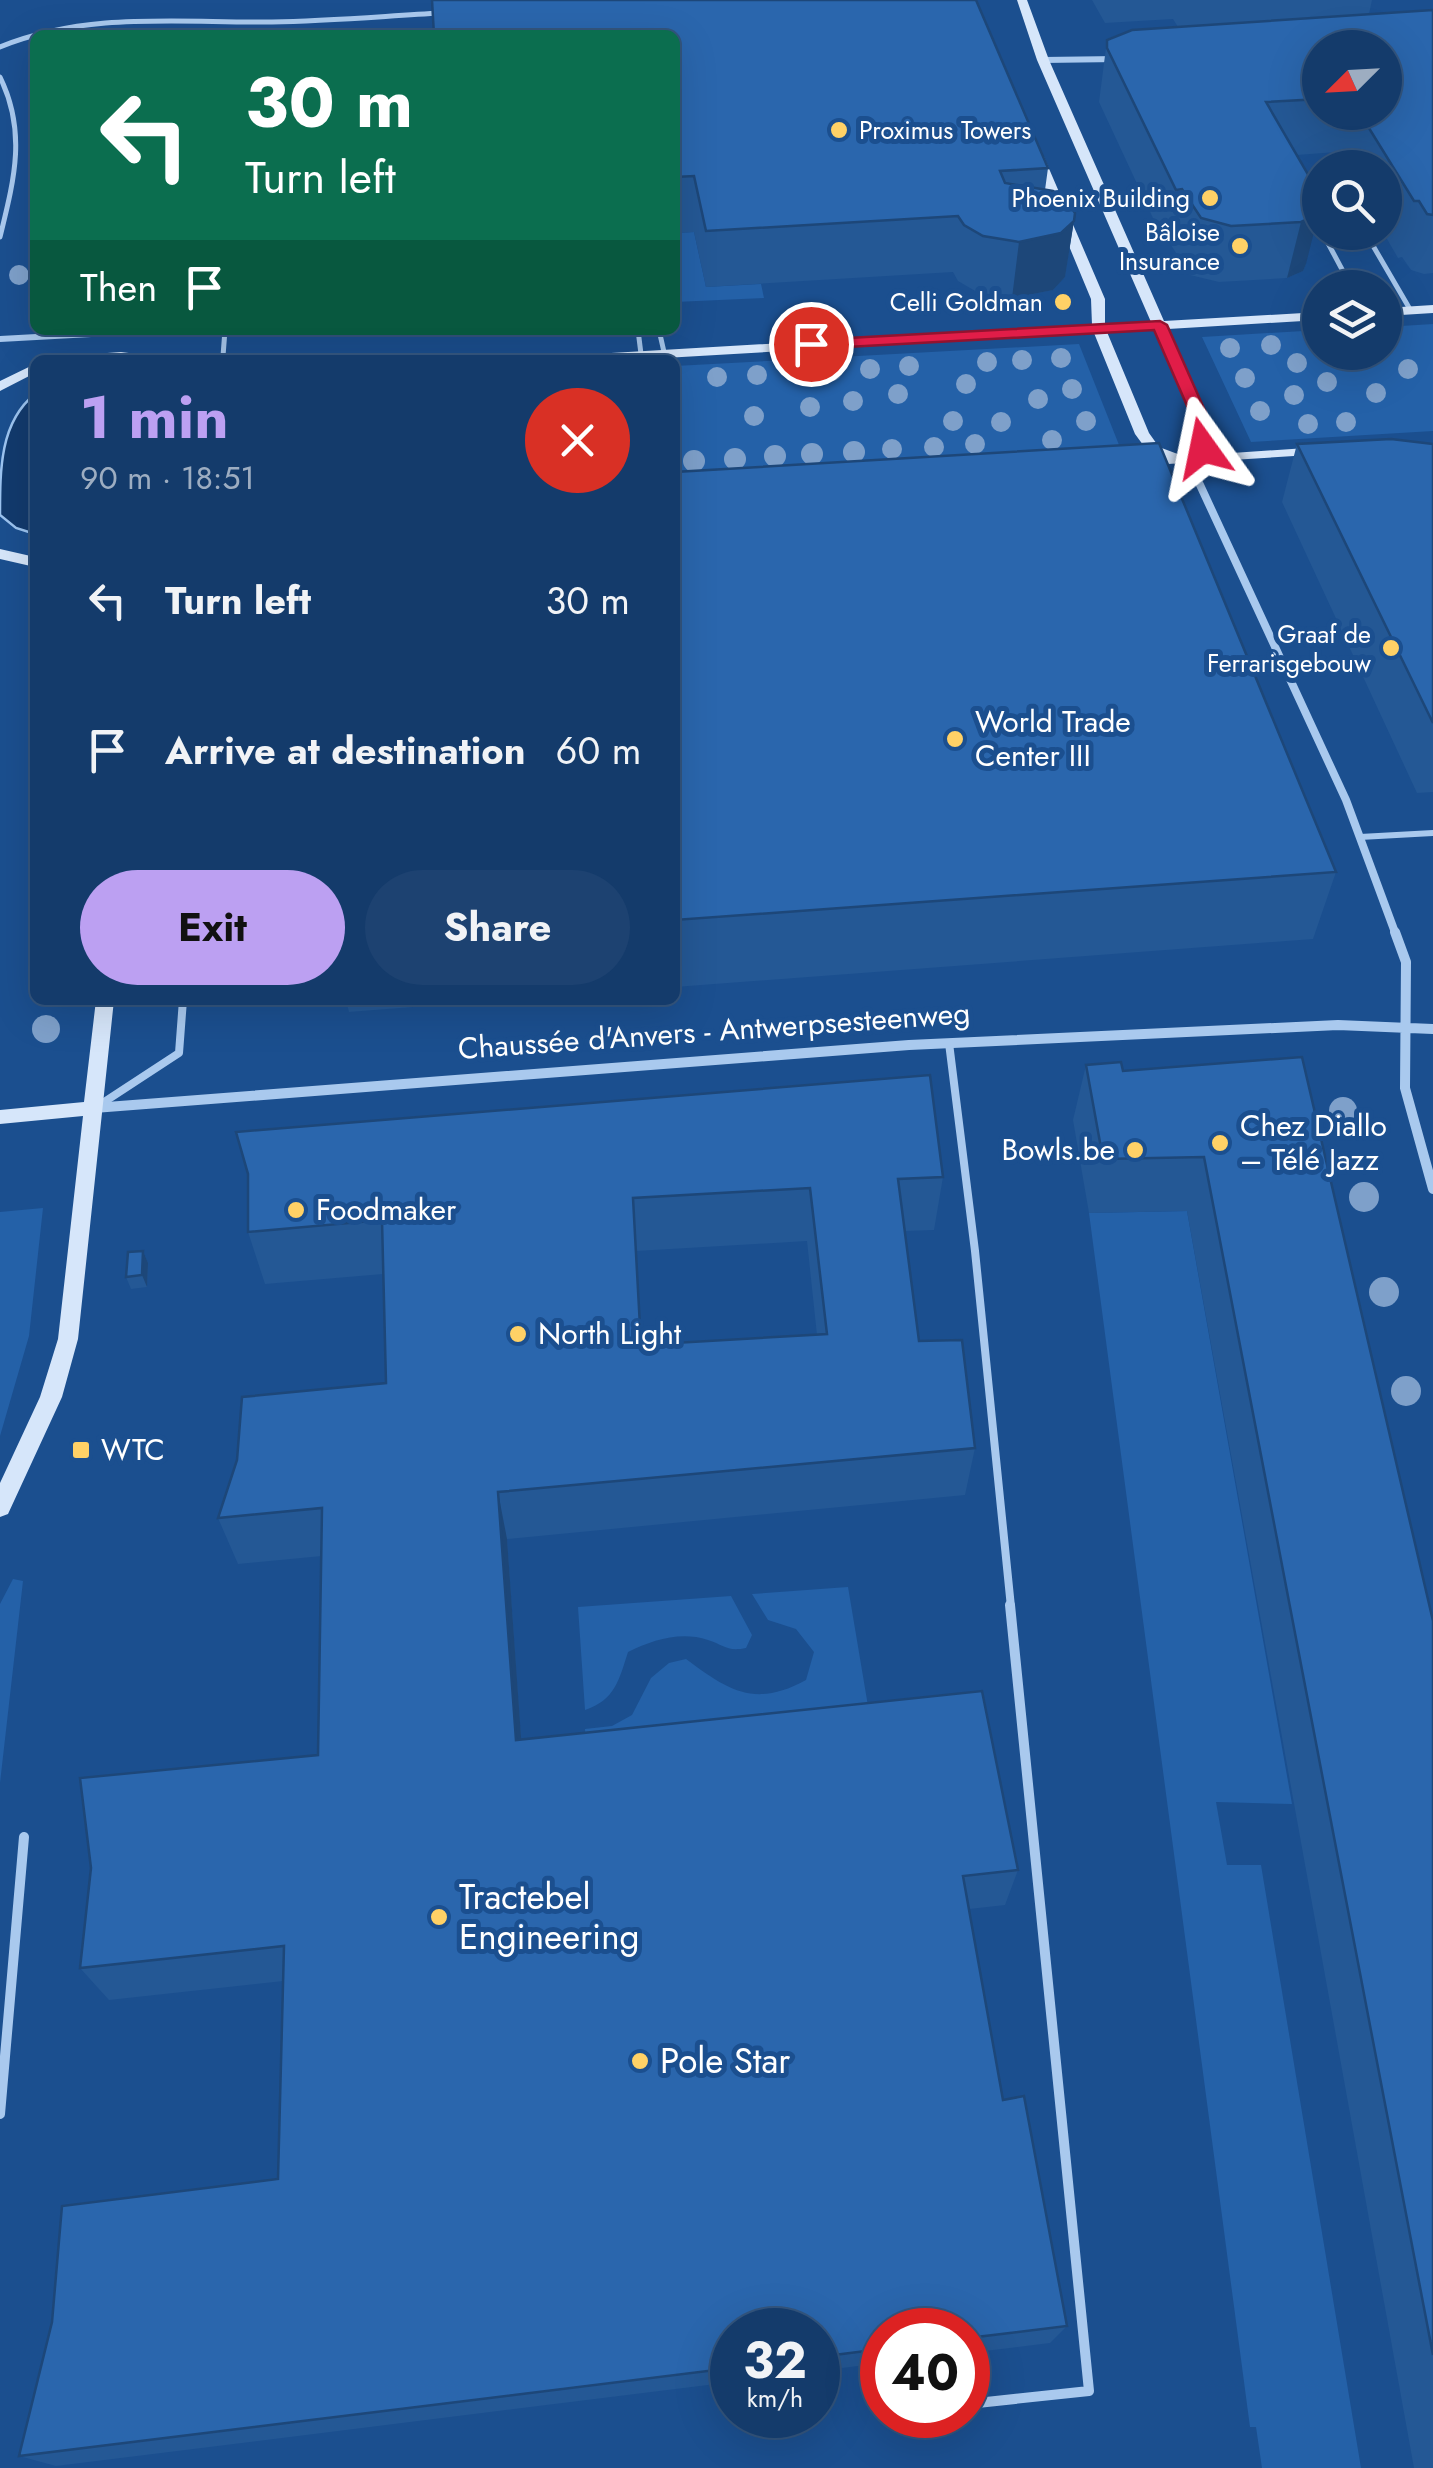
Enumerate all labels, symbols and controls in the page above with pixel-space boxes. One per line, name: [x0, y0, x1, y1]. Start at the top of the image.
north arrow: [1302, 30, 1402, 130]
map controls: [1302, 30, 1402, 370]
text: 30 m: [245, 52, 413, 153]
icon: left: [80, 70, 210, 200]
place label: Proximus Towers: [859, 112, 1031, 148]
marker: Proximus Towers: [828, 119, 850, 141]
text: Turn left: [245, 145, 396, 210]
button: search: [1302, 150, 1402, 250]
place label: Phoenix Building: [1012, 180, 1190, 216]
marker: Phoenix Building: [1199, 187, 1221, 209]
place label: Bâloise Insurance: [1119, 214, 1220, 279]
marker: Bâloise Insurance: [1229, 235, 1251, 257]
text: Then: [80, 260, 157, 315]
icon: arrive: [177, 260, 232, 315]
button: layers: [1302, 270, 1402, 370]
place label: Celli Goldman: [890, 284, 1043, 320]
marker: Celli Goldman: [1052, 291, 1074, 313]
pin: [769, 302, 854, 387]
icon: arrive: [784, 317, 839, 372]
text: 1 min: [80, 374, 229, 461]
button: close: [525, 388, 630, 493]
position arrow: [1151, 396, 1255, 500]
text: 90 m · 18:51: [80, 455, 255, 501]
icon: left: [80, 573, 135, 628]
text: Turn left: [165, 573, 311, 628]
text: 30 m: [545, 573, 630, 628]
place label: Graaf de Ferrarisgebouw: [1207, 616, 1371, 681]
marker: Graaf de Ferrarisgebouw: [1380, 637, 1402, 659]
place label: World Trade Center III: [975, 700, 1131, 777]
icon: arrive: [80, 723, 135, 778]
text: Arrive at destination: [165, 723, 526, 778]
text: 60 m: [556, 723, 641, 778]
marker: World Trade Center III: [944, 728, 966, 750]
button: Exit: [80, 870, 345, 985]
button: Share: [365, 870, 630, 985]
street label: Chaussée d'Anvers - Antwerpsesteenweg: [456, 991, 972, 1070]
place label: Chez Diallo – Télé Jazz: [1240, 1104, 1387, 1181]
place label: Bowls.be: [1001, 1128, 1115, 1171]
marker: Chez Diallo – Télé Jazz: [1209, 1132, 1231, 1154]
marker: Bowls.be: [1124, 1139, 1146, 1161]
place label: Foodmaker: [316, 1188, 457, 1231]
marker: Foodmaker: [285, 1199, 307, 1221]
place label: North Light: [538, 1312, 682, 1355]
marker: North Light: [507, 1323, 529, 1345]
place label: WTC: [101, 1428, 165, 1471]
marker: WTC: [70, 1439, 92, 1461]
place label: Tractebel Engineering: [459, 1872, 640, 1962]
marker: Tractebel Engineering: [428, 1906, 450, 1928]
place label: Pole Star: [660, 2036, 790, 2086]
marker: Pole Star: [629, 2050, 651, 2072]
speed limit sign: 40: [860, 2308, 990, 2438]
text: 32: [743, 2324, 807, 2397]
text: km/h: [747, 2380, 803, 2416]

